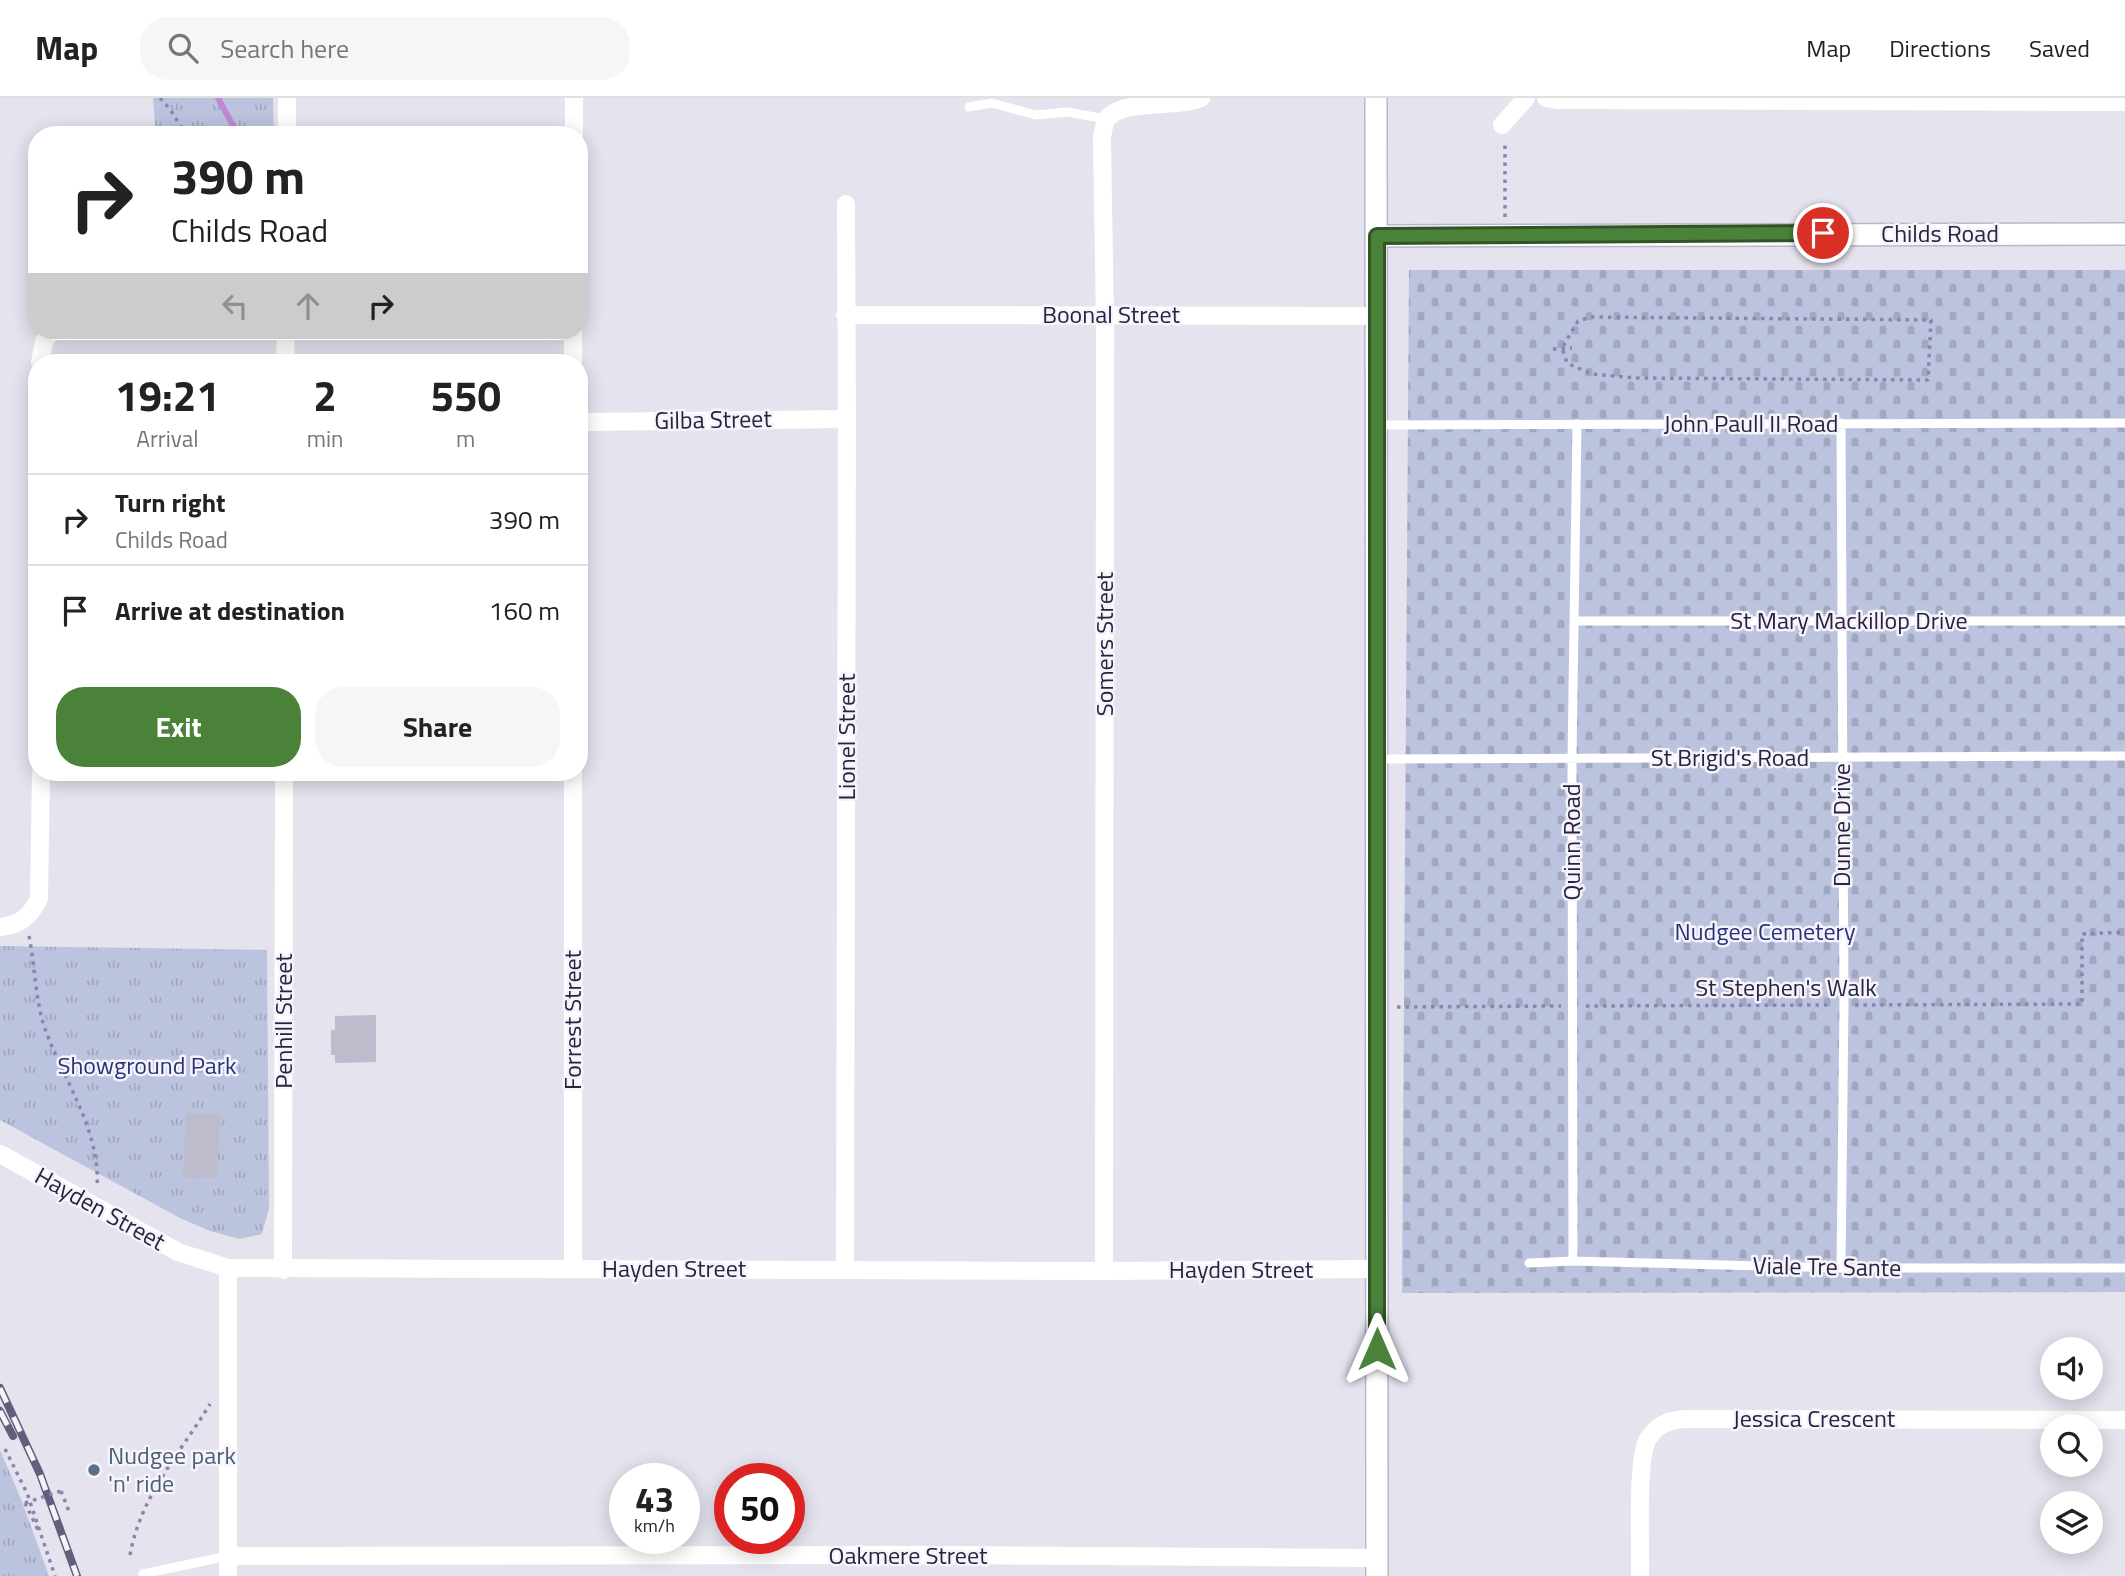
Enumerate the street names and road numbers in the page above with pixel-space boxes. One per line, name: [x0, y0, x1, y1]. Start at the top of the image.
street label: Childs Road: [1881, 215, 1999, 251]
street label: Boonal Street: [1042, 296, 1180, 332]
street label: Gilba Street: [654, 400, 773, 438]
street label: John Paull II Road: [1664, 405, 1838, 441]
street label: Somers Street: [1086, 571, 1122, 716]
street label: St Mary Mackillop Drive: [1730, 602, 1968, 638]
street label: Lionel Street: [828, 673, 864, 801]
street label: St Brigid's Road: [1651, 739, 1809, 775]
street label: Dunne Drive: [1823, 763, 1859, 887]
street label: Quinn Road: [1553, 784, 1589, 900]
street label: Forrest Street: [554, 949, 590, 1090]
street label: Penhill Street: [265, 953, 301, 1089]
street label: St Stephen's Walk: [1695, 969, 1877, 1005]
street label: Hayden Street: [29, 1157, 173, 1259]
street label: Viale Tre Sante: [1752, 1247, 1902, 1285]
street label: Hayden Street: [602, 1250, 747, 1286]
street label: Hayden Street: [1169, 1251, 1314, 1287]
street label: Jessica Crescent: [1733, 1400, 1896, 1436]
street label: Oakmere Street: [829, 1537, 988, 1573]

